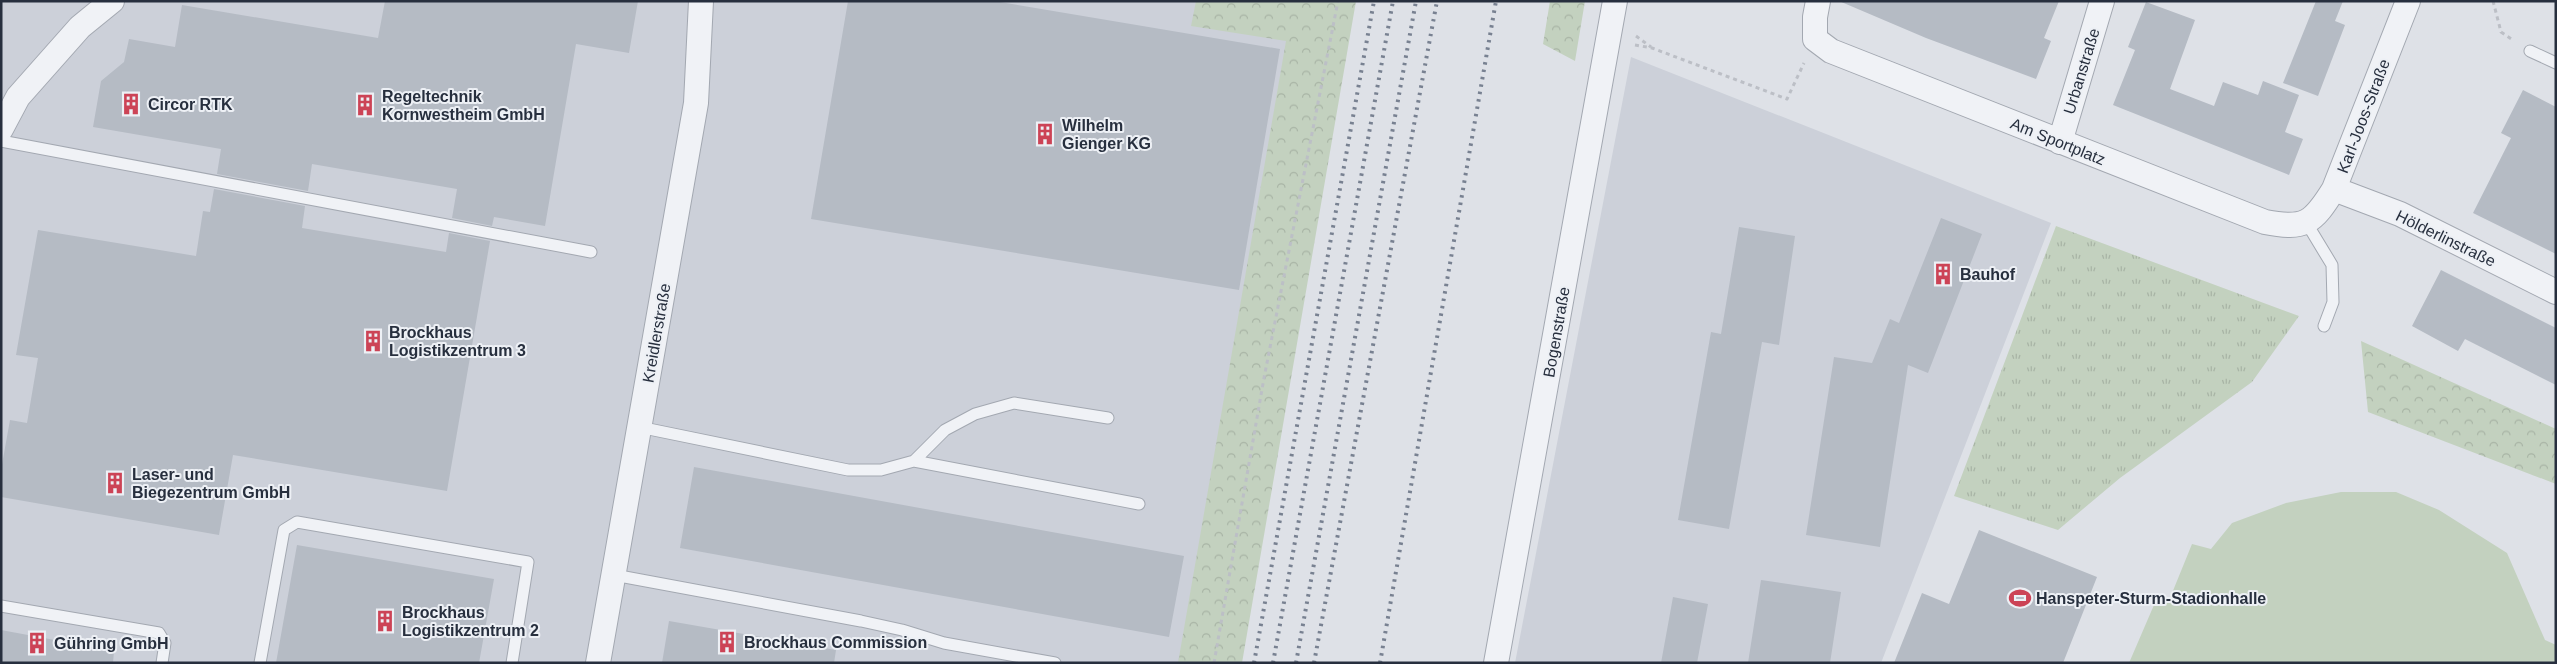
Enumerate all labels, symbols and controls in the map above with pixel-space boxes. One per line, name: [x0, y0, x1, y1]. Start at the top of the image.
street label: Urbanstraße: [2060, 26, 2103, 116]
street label: Karl-Joos-Straße: [2334, 57, 2393, 176]
place label: Regeltechnik Kornwestheim GmbH: [382, 88, 545, 123]
building icon: Circor RTK: [118, 91, 144, 117]
building icon: Regeltechnik Kornwestheim GmbH: [352, 92, 378, 118]
place label: Circor RTK: [148, 96, 233, 113]
street label: Am Sportplatz: [2008, 115, 2108, 168]
place label: Wilhelm Gienger KG: [1062, 117, 1151, 152]
building icon: Wilhelm Gienger KG: [1032, 121, 1058, 147]
street label: Hölderlinstraße: [2393, 207, 2498, 270]
building icon: Bauhof: [1930, 261, 1956, 287]
place label: Bauhof: [1960, 266, 2016, 283]
street label: Kreidlerstraße: [639, 282, 674, 384]
street label: Bogenstraße: [1540, 285, 1573, 379]
place label: Brockhaus Logistikzentrum 3: [389, 324, 526, 359]
building icon: Brockhaus Logistikzentrum 3: [360, 328, 386, 354]
place label: Laser- und Biegezentrum GmbH: [132, 466, 290, 501]
building icon: Laser- und Biegezentrum GmbH: [102, 470, 128, 496]
sports icon: Hanspeter-Sturm-Stadionhalle: [2007, 585, 2033, 611]
place label: Hanspeter-Sturm-Stadionhalle: [2036, 590, 2266, 607]
place label: Brockhaus Logistikzentrum 2: [402, 604, 539, 639]
building icon: Brockhaus Logistikzentrum 2: [372, 608, 398, 634]
building icon: Brockhaus Commission: [714, 629, 740, 655]
building icon: Gühring GmbH: [24, 630, 50, 656]
place label: Brockhaus Commission: [744, 634, 927, 651]
place label: Gühring GmbH: [54, 635, 169, 652]

